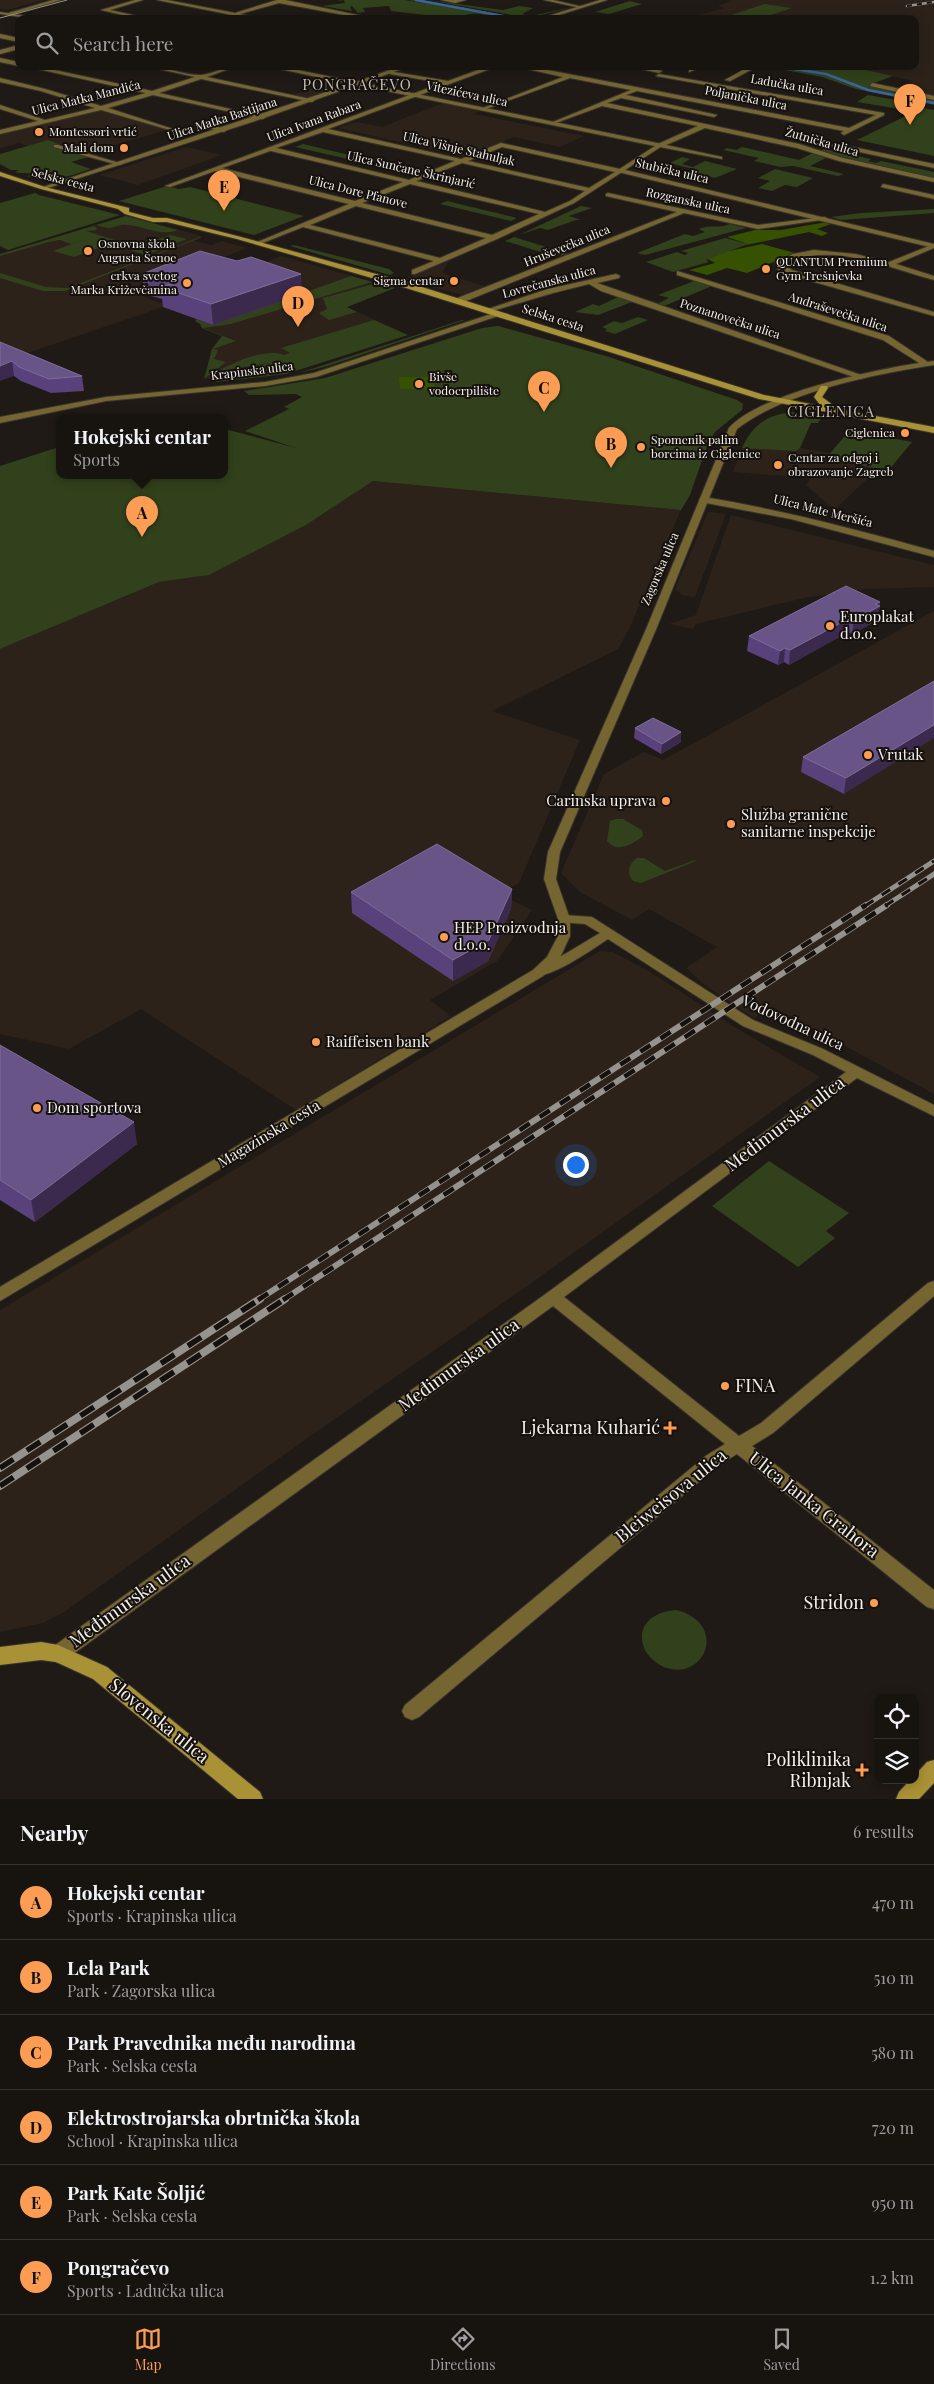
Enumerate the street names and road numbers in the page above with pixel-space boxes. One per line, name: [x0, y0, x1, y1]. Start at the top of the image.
street label: Ladučka ulica: [749, 70, 825, 98]
street label: Ulica Matka Mandića: [30, 76, 142, 118]
street label: Vitezićeva ulica: [424, 76, 509, 109]
street label: Poljanička ulica: [704, 81, 789, 113]
street label: Ulica Matka Baštijana: [165, 93, 279, 143]
street label: Ulica Ivana Rabara: [264, 96, 363, 145]
street label: Žutnička ulica: [784, 123, 861, 159]
street label: Ulica Višnje Stahuljak: [402, 127, 517, 169]
street label: Ulica Sunčane Škrinjarić: [345, 146, 477, 192]
street label: Stubička ulica: [634, 154, 710, 186]
street label: Selska cesta: [30, 163, 96, 195]
street label: Ulica Dore Pfanove: [307, 171, 409, 211]
street label: Rozganska ulica: [645, 183, 732, 217]
street label: Hruševečka ulica: [521, 221, 612, 270]
street label: Lovrečanska ulica: [500, 261, 597, 301]
street label: Andraševečka ulica: [786, 287, 890, 335]
street label: Poznanovečka ulica: [678, 294, 783, 342]
street label: Selska cesta: [520, 300, 586, 335]
street label: Krapinska ulica: [210, 357, 294, 383]
street label: Ulica Mate Meršića: [772, 490, 874, 530]
street label: Zagorska ulica: [637, 530, 682, 607]
street label: Vodovodna ulica: [738, 989, 848, 1055]
street label: Međimurska ulica: [720, 1070, 849, 1176]
street label: Magazinska cesta: [213, 1094, 324, 1172]
street label: Međimurska ulica: [393, 1312, 524, 1416]
street label: Bleiweisova ulica: [610, 1443, 731, 1548]
street label: Ulica Janka Grahora: [744, 1446, 885, 1563]
street label: Međimurska ulica: [64, 1548, 195, 1652]
street label: Slovenska ulica: [104, 1672, 215, 1768]

